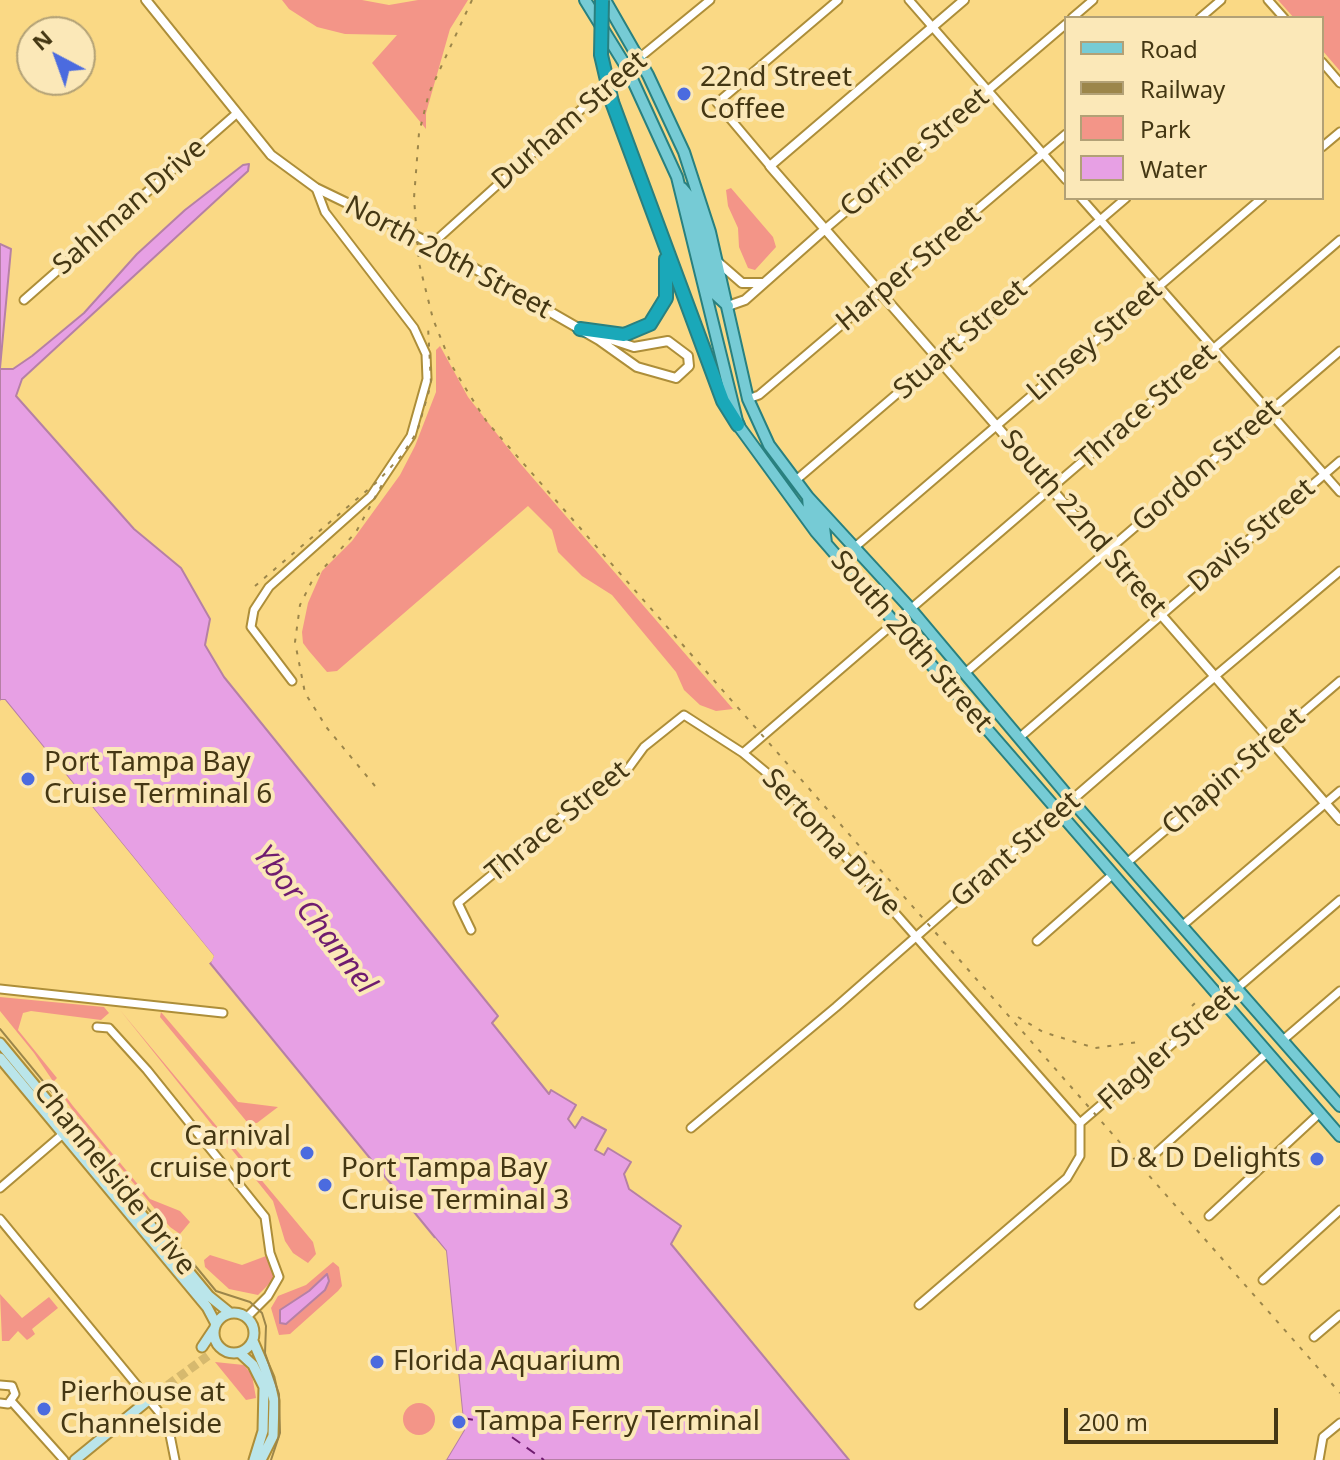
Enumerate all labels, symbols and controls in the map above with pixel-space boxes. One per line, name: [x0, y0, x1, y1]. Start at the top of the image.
north arrow: [16, 16, 96, 96]
legend: [1064, 16, 1324, 200]
text: N: [25, 22, 58, 57]
text: Road: [1140, 32, 1198, 65]
street label: Durham Street: [486, 45, 654, 197]
place label: 22nd Street Coffee: [700, 61, 852, 127]
text: Railway: [1140, 72, 1225, 105]
street label: Corrine Street: [834, 81, 996, 225]
marker: 22nd Street Coffee: [675, 85, 693, 103]
text: Park: [1140, 112, 1191, 145]
street label: Sahlman Drive: [47, 132, 213, 282]
text: Water: [1140, 152, 1207, 185]
street label: North 20th Street: [339, 189, 557, 327]
street label: Harper Street: [830, 199, 988, 339]
street label: Stuart Street: [887, 273, 1035, 407]
street label: Linsey Street: [1021, 273, 1169, 409]
street label: Thrace Street: [1070, 337, 1224, 477]
street label: Gordon Street: [1126, 393, 1288, 539]
street label: South 22nd Street: [993, 424, 1173, 624]
street label: Davis Street: [1182, 472, 1322, 600]
street label: South 20th Street: [823, 544, 999, 740]
street label: Chapin Street: [1156, 701, 1312, 843]
place label: Port Tampa Bay Cruise Terminal 6: [44, 746, 272, 812]
street label: Thrace Street: [480, 754, 636, 890]
street label: Sertoma Drive: [755, 763, 907, 923]
marker: Port Tampa Bay Cruise Terminal 6: [19, 770, 37, 788]
street label: Grant Street: [945, 785, 1087, 915]
water label: Ybor Channel: [245, 838, 383, 1002]
street label: Flagler Street: [1092, 978, 1246, 1118]
street label: Channelside Drive: [26, 1076, 202, 1282]
place label: Carnival cruise port: [149, 1120, 291, 1186]
place label: D & D Delights: [1109, 1142, 1301, 1176]
marker: Carnival cruise port: [298, 1144, 316, 1162]
marker: D & D Delights: [1308, 1150, 1326, 1168]
place label: Port Tampa Bay Cruise Terminal 3: [341, 1152, 569, 1218]
marker: Port Tampa Bay Cruise Terminal 3: [316, 1176, 334, 1194]
place label: Florida Aquarium: [393, 1345, 621, 1379]
marker: Florida Aquarium: [368, 1353, 386, 1371]
place label: Pierhouse at Channelside: [60, 1376, 225, 1442]
scale bar: [1068, 1392, 1282, 1442]
marker: Pierhouse at Channelside: [35, 1400, 53, 1418]
place label: Tampa Ferry Terminal: [475, 1405, 760, 1439]
text: 200 m: [1078, 1405, 1148, 1438]
marker: Tampa Ferry Terminal: [450, 1413, 468, 1431]

